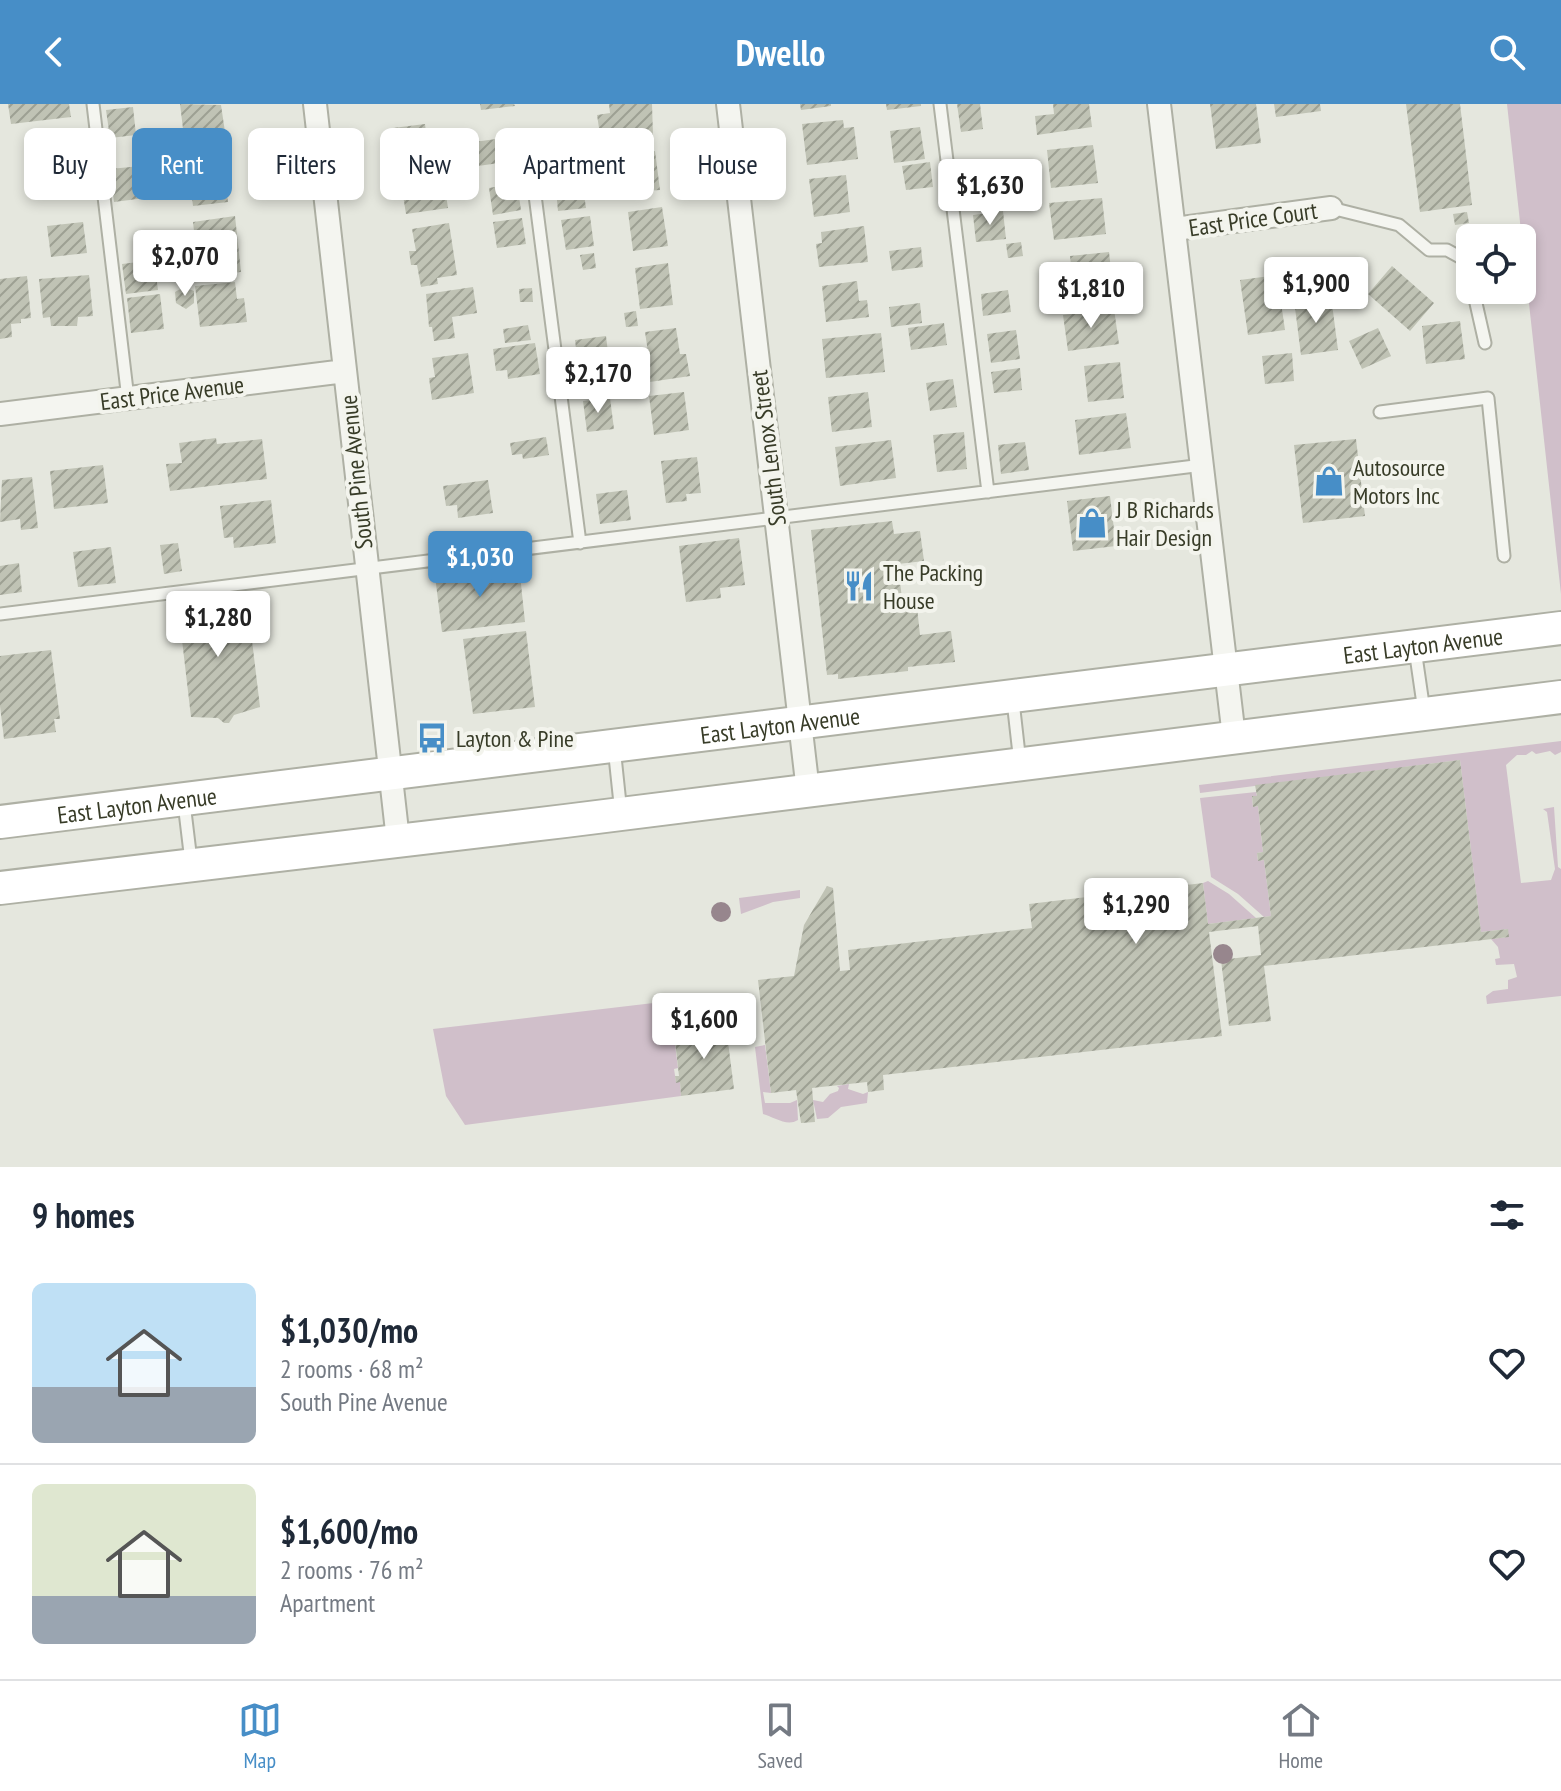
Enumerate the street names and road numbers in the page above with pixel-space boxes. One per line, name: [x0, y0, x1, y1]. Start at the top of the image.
street label: East Price Court: [1187, 195, 1320, 243]
street label: South Lenox Street: [743, 368, 793, 528]
street label: East Price Avenue: [98, 369, 246, 417]
street label: South Pine Avenue: [332, 393, 380, 551]
street label: East Layton Avenue: [1341, 620, 1505, 670]
street label: East Layton Avenue: [698, 700, 862, 750]
street label: East Layton Avenue: [55, 780, 219, 830]

